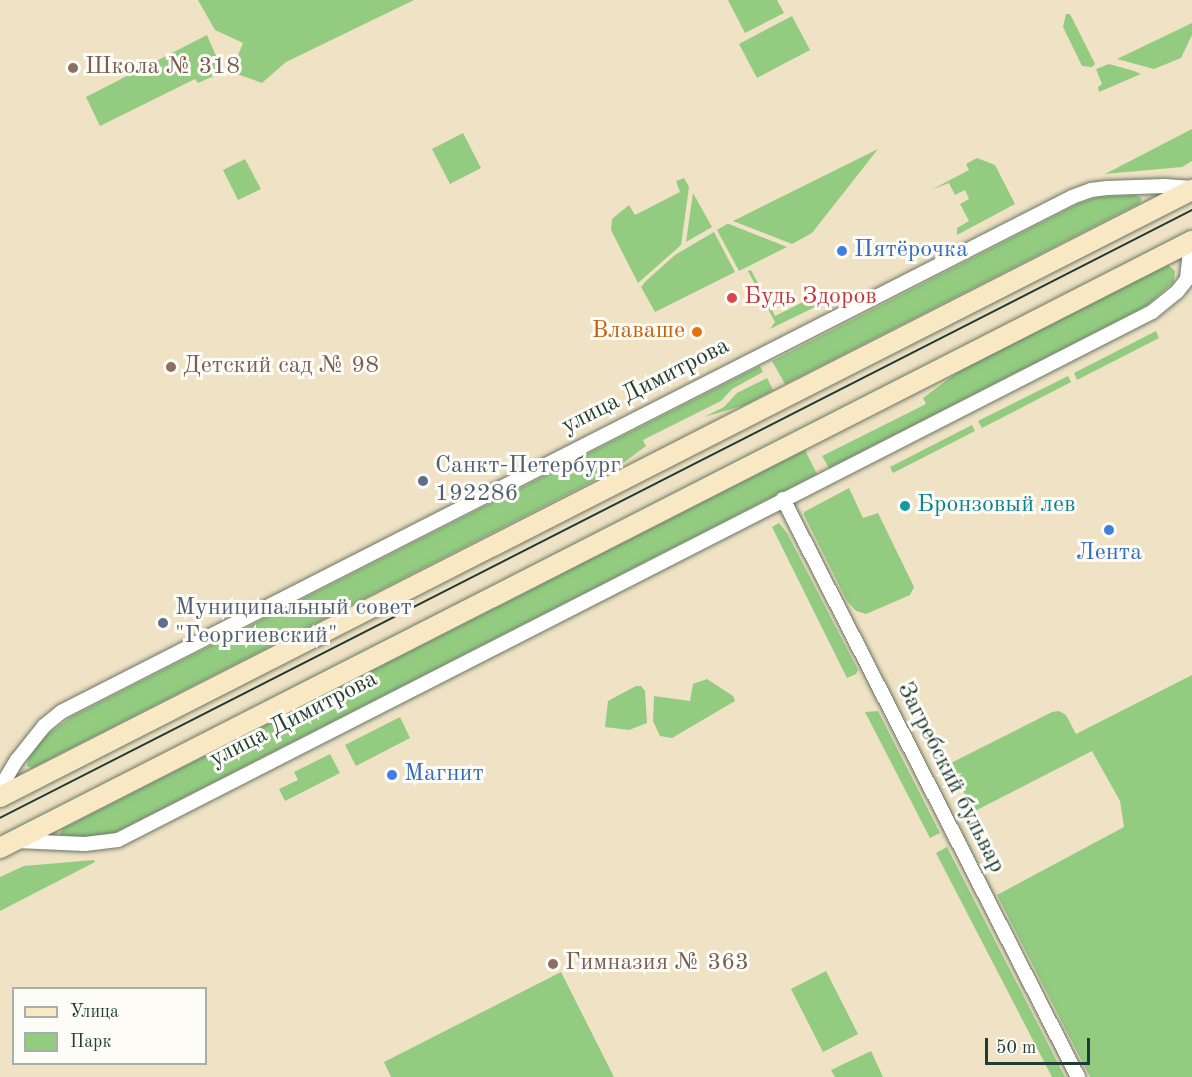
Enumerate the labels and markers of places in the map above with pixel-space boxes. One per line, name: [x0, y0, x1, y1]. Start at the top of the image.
place label: Школа № 318: [85, 54, 240, 82]
marker: Школа № 318: [66, 61, 80, 75]
place label: Пятёрочка: [854, 237, 968, 265]
marker: Пятёрочка: [835, 244, 849, 258]
place label: Будь Здоров: [744, 284, 877, 312]
marker: Будь Здоров: [725, 291, 739, 305]
place label: Влаваше: [592, 318, 685, 346]
marker: Влаваше: [690, 325, 704, 339]
place label: Детский сад № 98: [183, 353, 379, 381]
marker: Детский сад № 98: [164, 360, 178, 374]
place label: Санкт-Петербург 192286: [435, 453, 621, 509]
marker: Санкт-Петербург 192286: [416, 474, 430, 488]
place label: Бронзовый лев: [917, 492, 1075, 520]
marker: Бронзовый лев: [898, 499, 912, 513]
marker: Лента: [1102, 523, 1116, 537]
place label: Лента: [1076, 540, 1142, 568]
place label: Муниципальный совет "Георгиевский": [175, 595, 412, 651]
marker: Муниципальный совет "Георгиевский": [156, 616, 170, 630]
place label: Магнит: [404, 761, 484, 789]
marker: Магнит: [385, 768, 399, 782]
place label: Гимназия № 363: [565, 950, 749, 978]
marker: Гимназия № 363: [546, 957, 560, 971]

